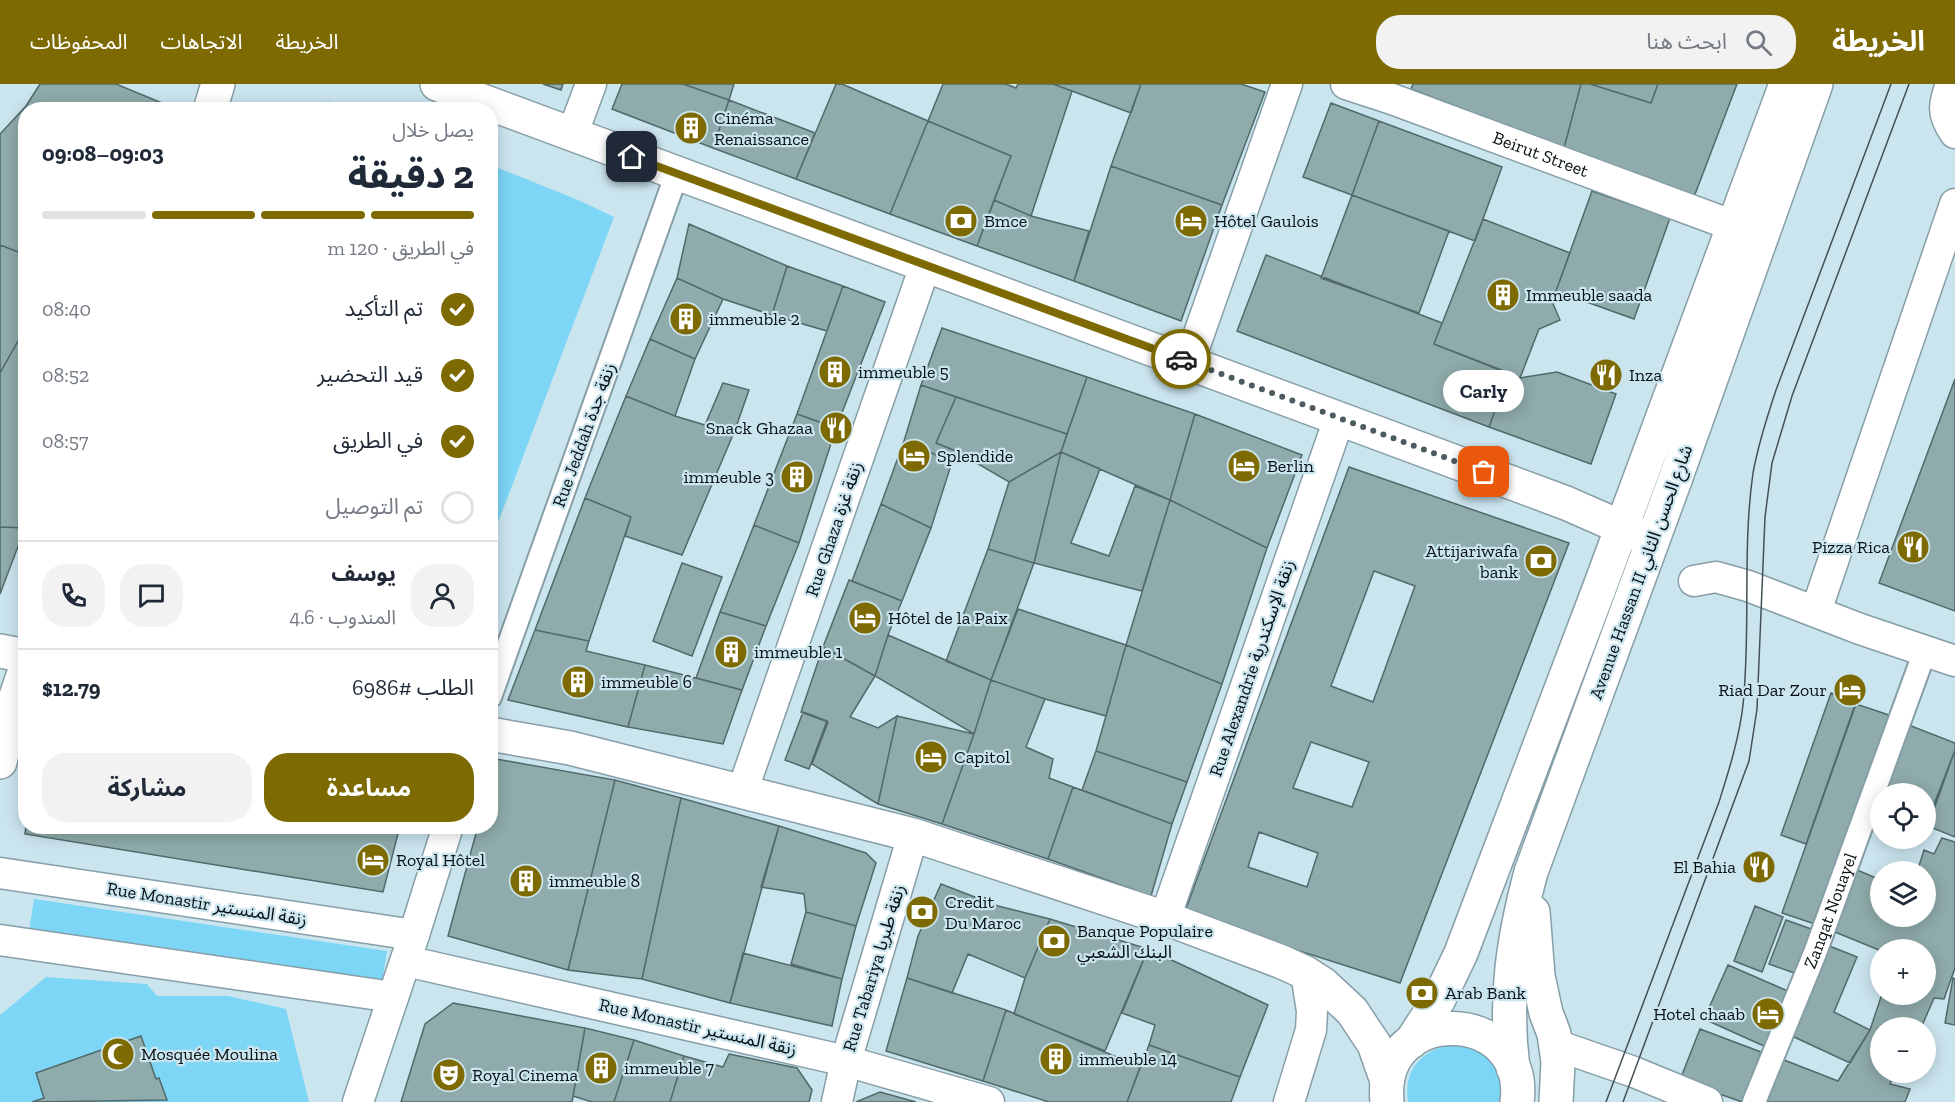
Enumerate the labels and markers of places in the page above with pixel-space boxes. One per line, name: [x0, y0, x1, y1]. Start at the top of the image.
place label: Cinéma Renaissance: [714, 107, 809, 150]
building icon: Cinéma Renaissance: [673, 110, 709, 146]
pin: [606, 131, 657, 182]
bank icon: Bmce: [943, 203, 979, 239]
hotel icon: Hôtel Gaulois: [1173, 203, 1209, 239]
place label: Bmce: [984, 210, 1027, 232]
place label: Hôtel Gaulois: [1214, 210, 1319, 232]
building icon: Immeuble saada: [1485, 277, 1521, 313]
place label: Immeuble saada: [1526, 284, 1653, 306]
building icon: immeuble 2: [668, 301, 704, 337]
place label: immeuble 2: [709, 308, 800, 330]
building icon: immeuble 5: [817, 354, 853, 390]
restaurant icon: Inza: [1588, 357, 1624, 393]
place label: immeuble 5: [858, 361, 949, 383]
place label: Inza: [1629, 364, 1662, 386]
callout: Carly: [1444, 370, 1524, 412]
restaurant icon: Snack Ghazaa: [818, 410, 854, 446]
place label: Snack Ghazaa: [706, 417, 813, 439]
hotel icon: Splendide: [896, 438, 932, 474]
place label: Splendide: [937, 445, 1013, 467]
pin: [1458, 446, 1509, 497]
hotel icon: Berlin: [1226, 448, 1262, 484]
place label: Berlin: [1267, 455, 1315, 477]
building icon: immeuble 3: [779, 459, 815, 495]
place label: immeuble 3: [684, 466, 774, 488]
restaurant icon: Pizza Rica: [1895, 529, 1931, 565]
place label: Pizza Rica: [1812, 536, 1890, 558]
place label: Attijariwafa bank: [1426, 540, 1519, 583]
bank icon: Attijariwafa bank: [1523, 543, 1559, 579]
hotel icon: Hôtel de la Paix: [847, 600, 883, 636]
place label: Hôtel de la Paix: [888, 607, 1008, 629]
building icon: immeuble 1: [713, 634, 749, 670]
place label: immeuble 1: [754, 641, 843, 663]
building icon: immeuble 6: [560, 664, 596, 700]
place label: immeuble 6: [601, 671, 692, 693]
hotel icon: Riad Dar Zour: [1832, 672, 1868, 708]
place label: Riad Dar Zour: [1718, 679, 1827, 701]
hotel icon: Capitol: [913, 739, 949, 775]
place label: Capitol: [954, 746, 1010, 768]
hotel icon: Royal Hôtel: [355, 842, 391, 878]
place label: Royal Hôtel: [396, 849, 485, 871]
restaurant icon: El Bahia: [1741, 849, 1777, 885]
place label: El Bahia: [1673, 856, 1736, 878]
building icon: immeuble 8: [508, 863, 544, 899]
place label: immeuble 8: [549, 870, 640, 892]
place label: Credit Du Maroc: [945, 891, 1021, 934]
bank icon: Credit Du Maroc: [904, 894, 940, 930]
place label: Banque Populaire البنك الشعبي: [1077, 920, 1213, 965]
bank icon: Banque Populaire البنك الشعبي: [1036, 923, 1072, 959]
bank icon: Arab Bank: [1404, 975, 1440, 1011]
place label: Arab Bank: [1445, 982, 1526, 1004]
hotel icon: Hotel chaab: [1750, 996, 1786, 1032]
place label: Hotel chaab: [1653, 1003, 1745, 1025]
mosque icon: Mosquée Moulina: [100, 1036, 136, 1072]
building icon: immeuble 14: [1038, 1041, 1074, 1077]
place label: Mosquée Moulina: [141, 1043, 278, 1065]
place label: immeuble 14: [1079, 1048, 1178, 1070]
building icon: immeuble 7: [583, 1050, 619, 1086]
theatre icon: Royal Cinema: [431, 1057, 467, 1093]
place label: immeuble 7: [624, 1057, 715, 1079]
place label: Royal Cinema: [472, 1064, 579, 1086]

